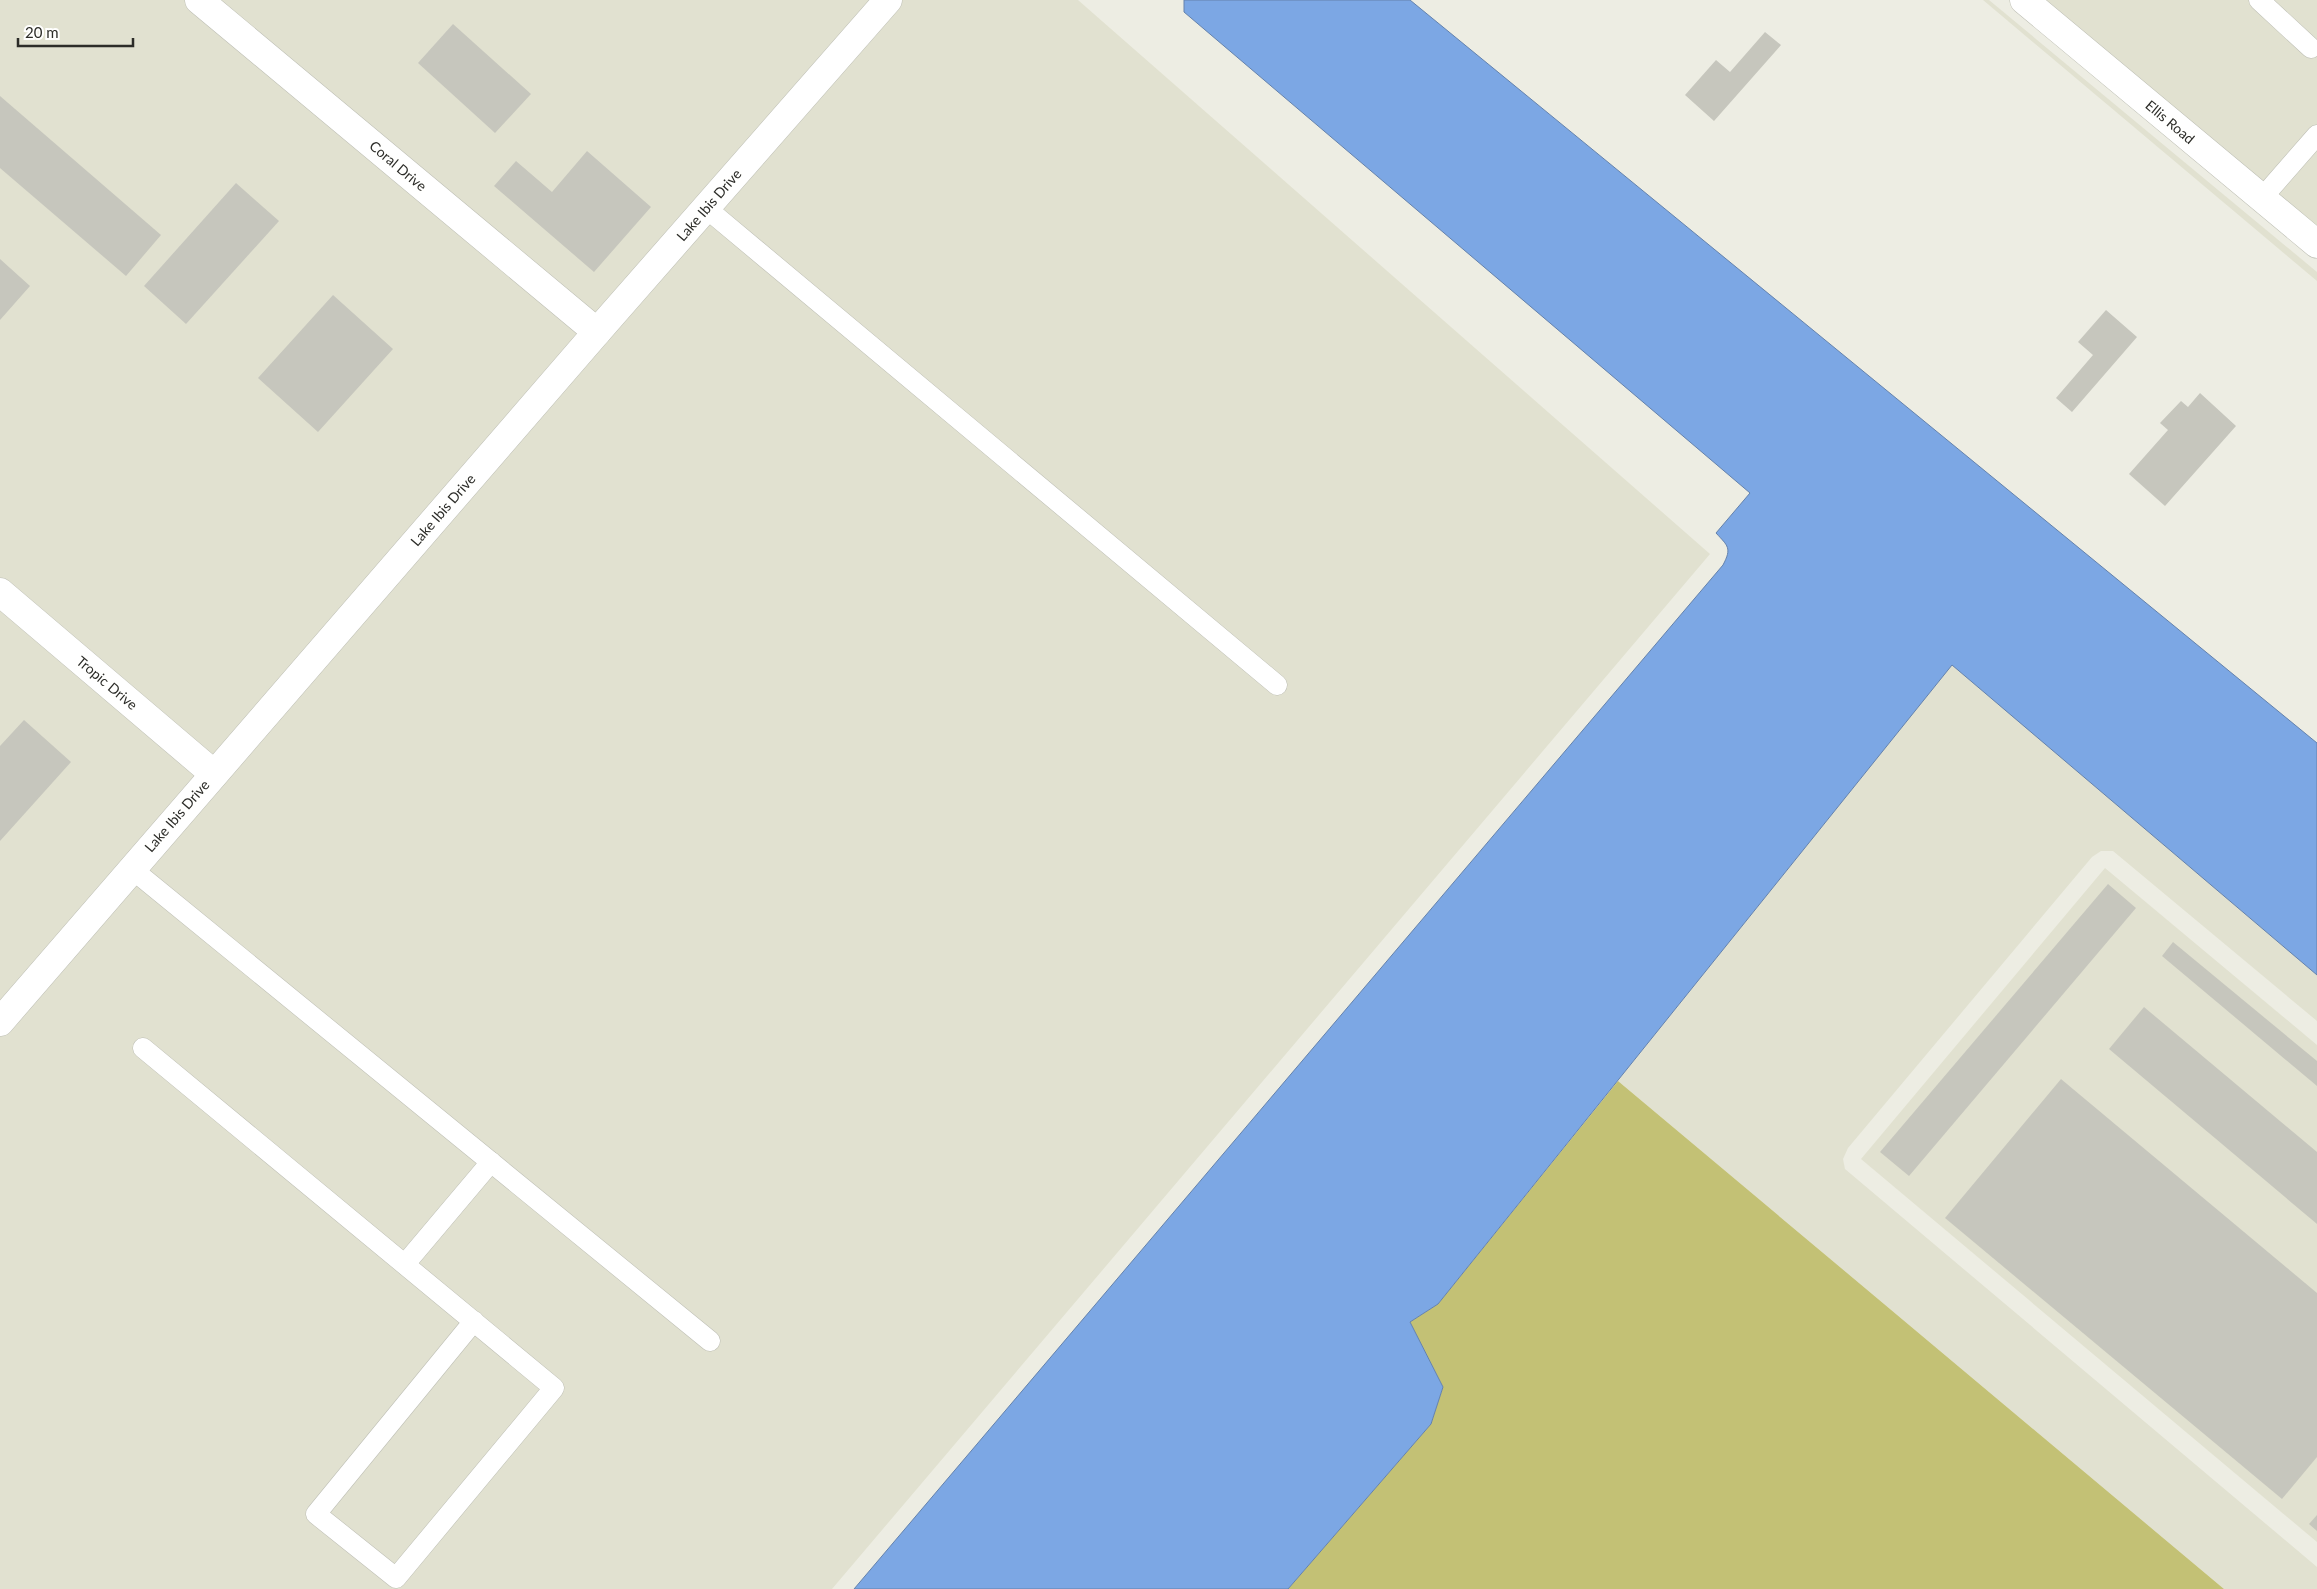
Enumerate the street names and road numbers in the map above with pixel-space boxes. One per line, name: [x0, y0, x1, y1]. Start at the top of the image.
street label: Ellis Road: [2142, 96, 2198, 147]
street label: Coral Drive: [366, 137, 430, 194]
street label: Lake Ibis Drive: [673, 165, 745, 244]
street label: Lake Ibis Drive: [407, 470, 479, 549]
street label: Tropic Drive: [73, 652, 141, 713]
street label: Lake Ibis Drive: [141, 776, 213, 855]

